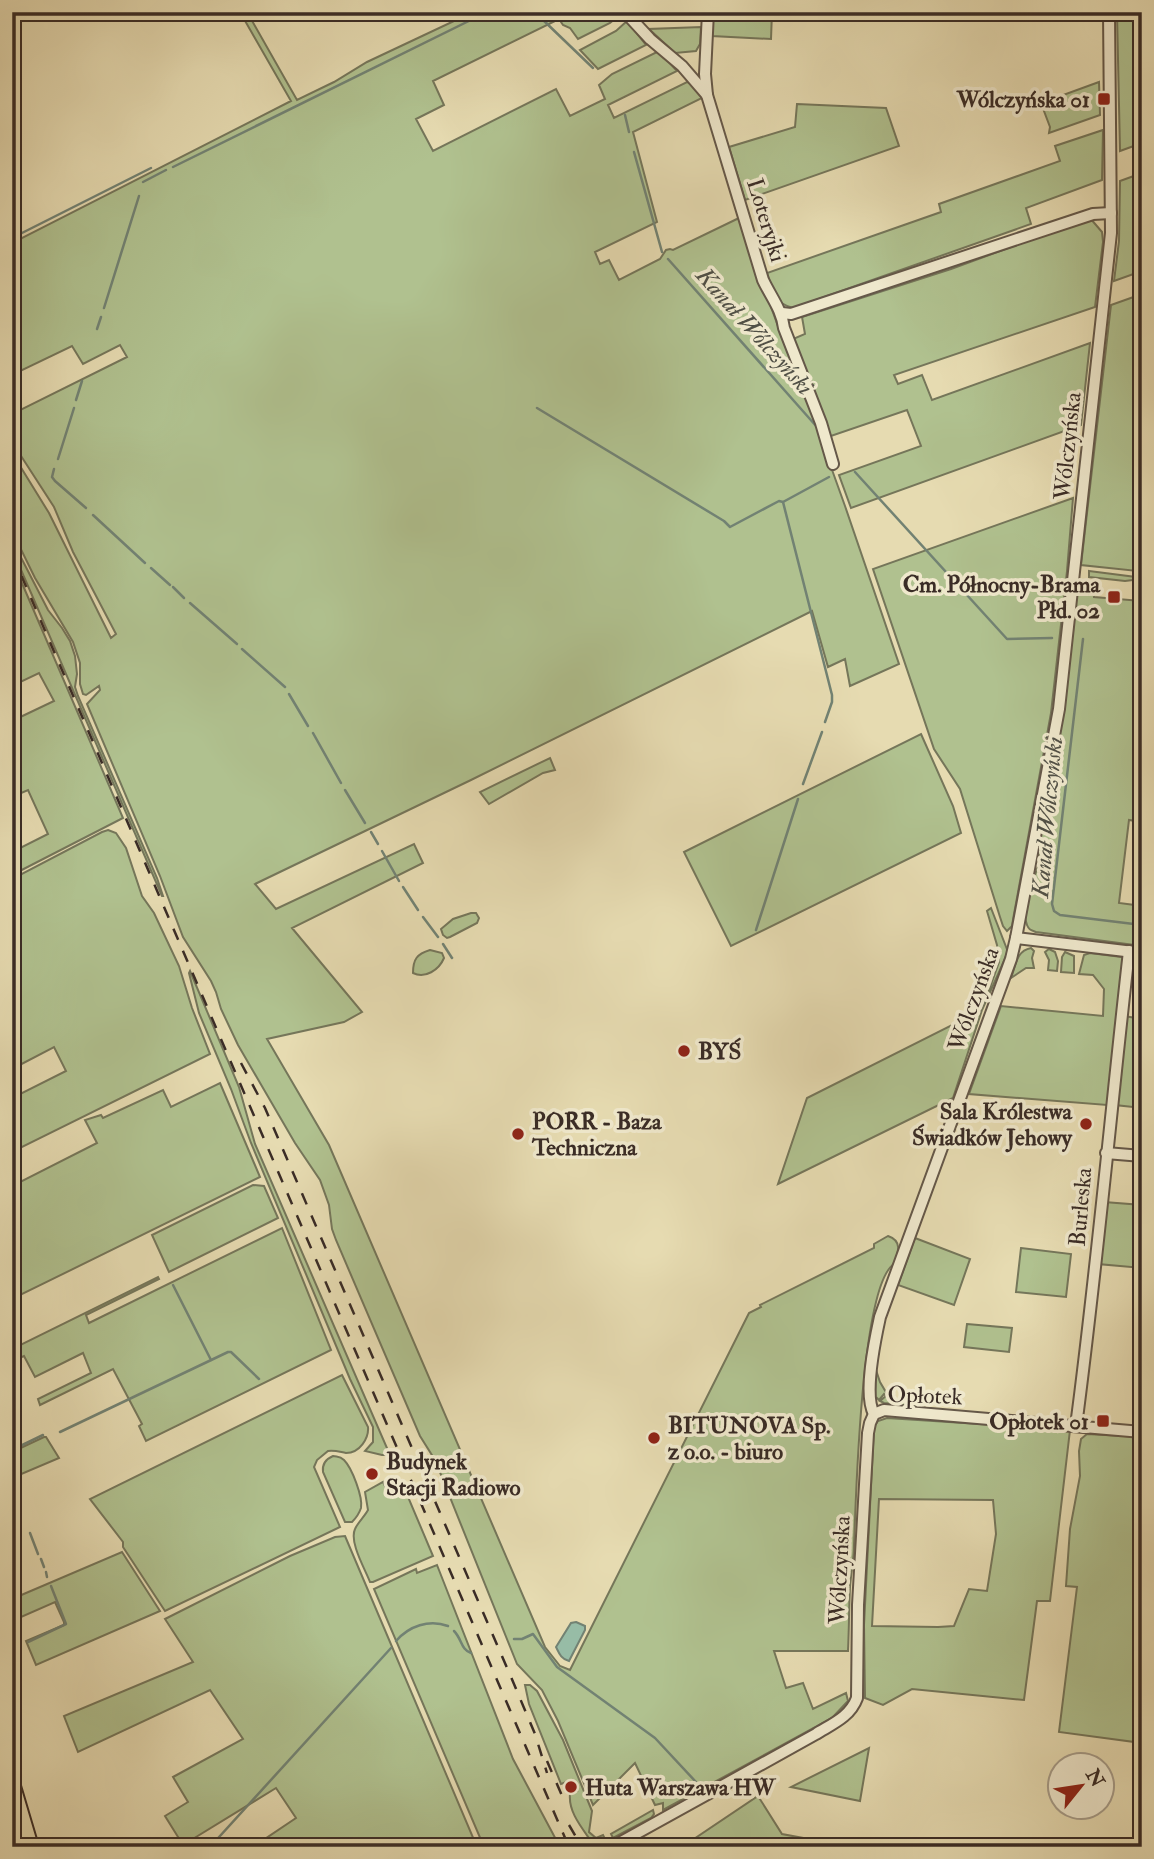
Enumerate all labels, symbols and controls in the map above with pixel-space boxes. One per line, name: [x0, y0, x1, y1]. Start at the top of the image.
place label: Wólczyńska 01: [956, 85, 1090, 115]
marker: Wólczyńska 01: [1096, 91, 1112, 107]
street label: Loteryjki: [740, 175, 793, 266]
water label: Kanał Wólczyński: [688, 260, 821, 402]
street label: Wólczyńska: [1047, 390, 1088, 503]
place label: Cm. Północny-Brama Płd. 02: [903, 570, 1102, 625]
marker: Cm. Północny-Brama Płd. 02: [1106, 589, 1122, 605]
water label: Kanał Wólczyński: [1025, 735, 1070, 900]
street label: Wólczyńska: [941, 943, 1006, 1056]
place label: BYŚ: [698, 1037, 742, 1066]
marker: BYŚ: [676, 1043, 692, 1059]
place label: Sala Królestwa Świadków Jehowy: [912, 1097, 1074, 1153]
place label: PORR - Baza Techniczna: [531, 1107, 663, 1162]
marker: Sala Królestwa Świadków Jehowy: [1078, 1116, 1094, 1132]
marker: PORR - Baza Techniczna: [510, 1126, 526, 1142]
street label: Burleska: [1063, 1166, 1098, 1248]
street label: Opłotek: [887, 1380, 963, 1412]
place label: Opłotek 01: [989, 1407, 1089, 1437]
place label: BITUNOVA Sp. z o.o. - biuro: [668, 1411, 831, 1466]
marker: Opłotek 01: [1095, 1413, 1111, 1429]
marker: BITUNOVA Sp. z o.o. - biuro: [646, 1430, 662, 1446]
place label: Budynek Stacji Radiowo: [386, 1447, 521, 1502]
marker: Budynek Stacji Radiowo: [364, 1466, 380, 1482]
street label: Wólczyńska: [822, 1514, 857, 1626]
north arrow: [1046, 1750, 1116, 1820]
text: N: [1080, 1764, 1110, 1792]
place label: Huta Warszawa HW: [585, 1773, 777, 1802]
marker: Huta Warszawa HW: [563, 1779, 579, 1795]

